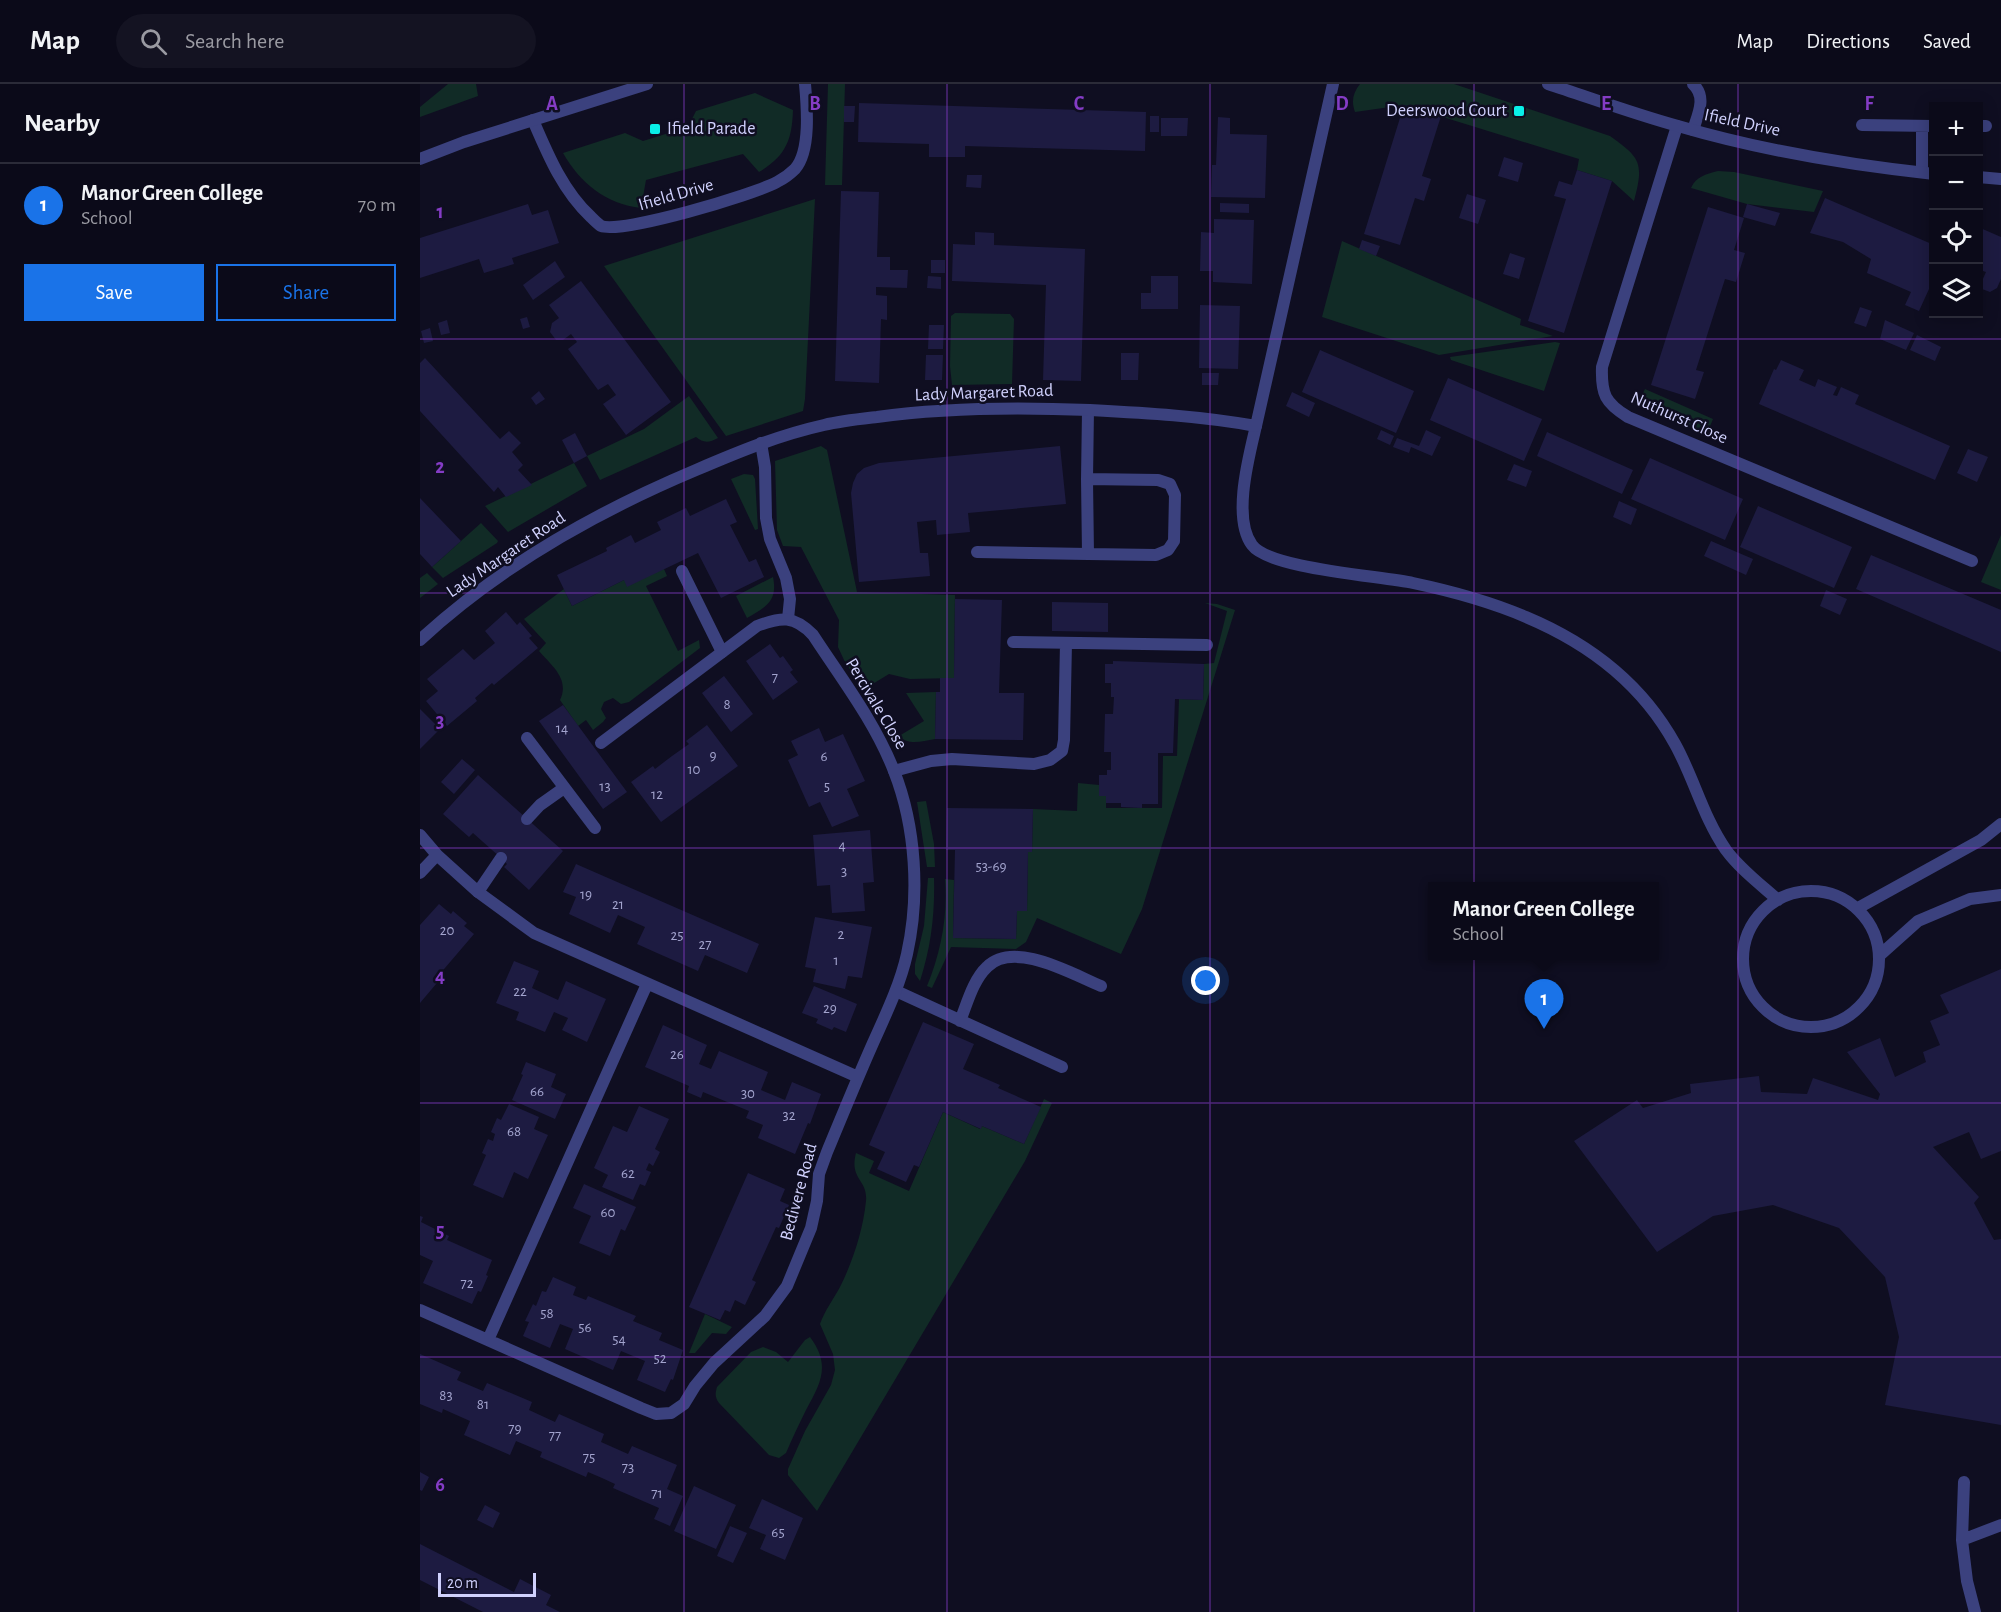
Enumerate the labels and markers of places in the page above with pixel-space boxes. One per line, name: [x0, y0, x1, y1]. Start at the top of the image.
place label: Deerswood Court: [1386, 102, 1507, 120]
marker: Deerswood Court: [1512, 104, 1526, 118]
place label: Ifield Parade: [667, 120, 755, 138]
marker: Ifield Parade: [648, 122, 662, 136]
pin: 1: [1524, 980, 1564, 1029]

